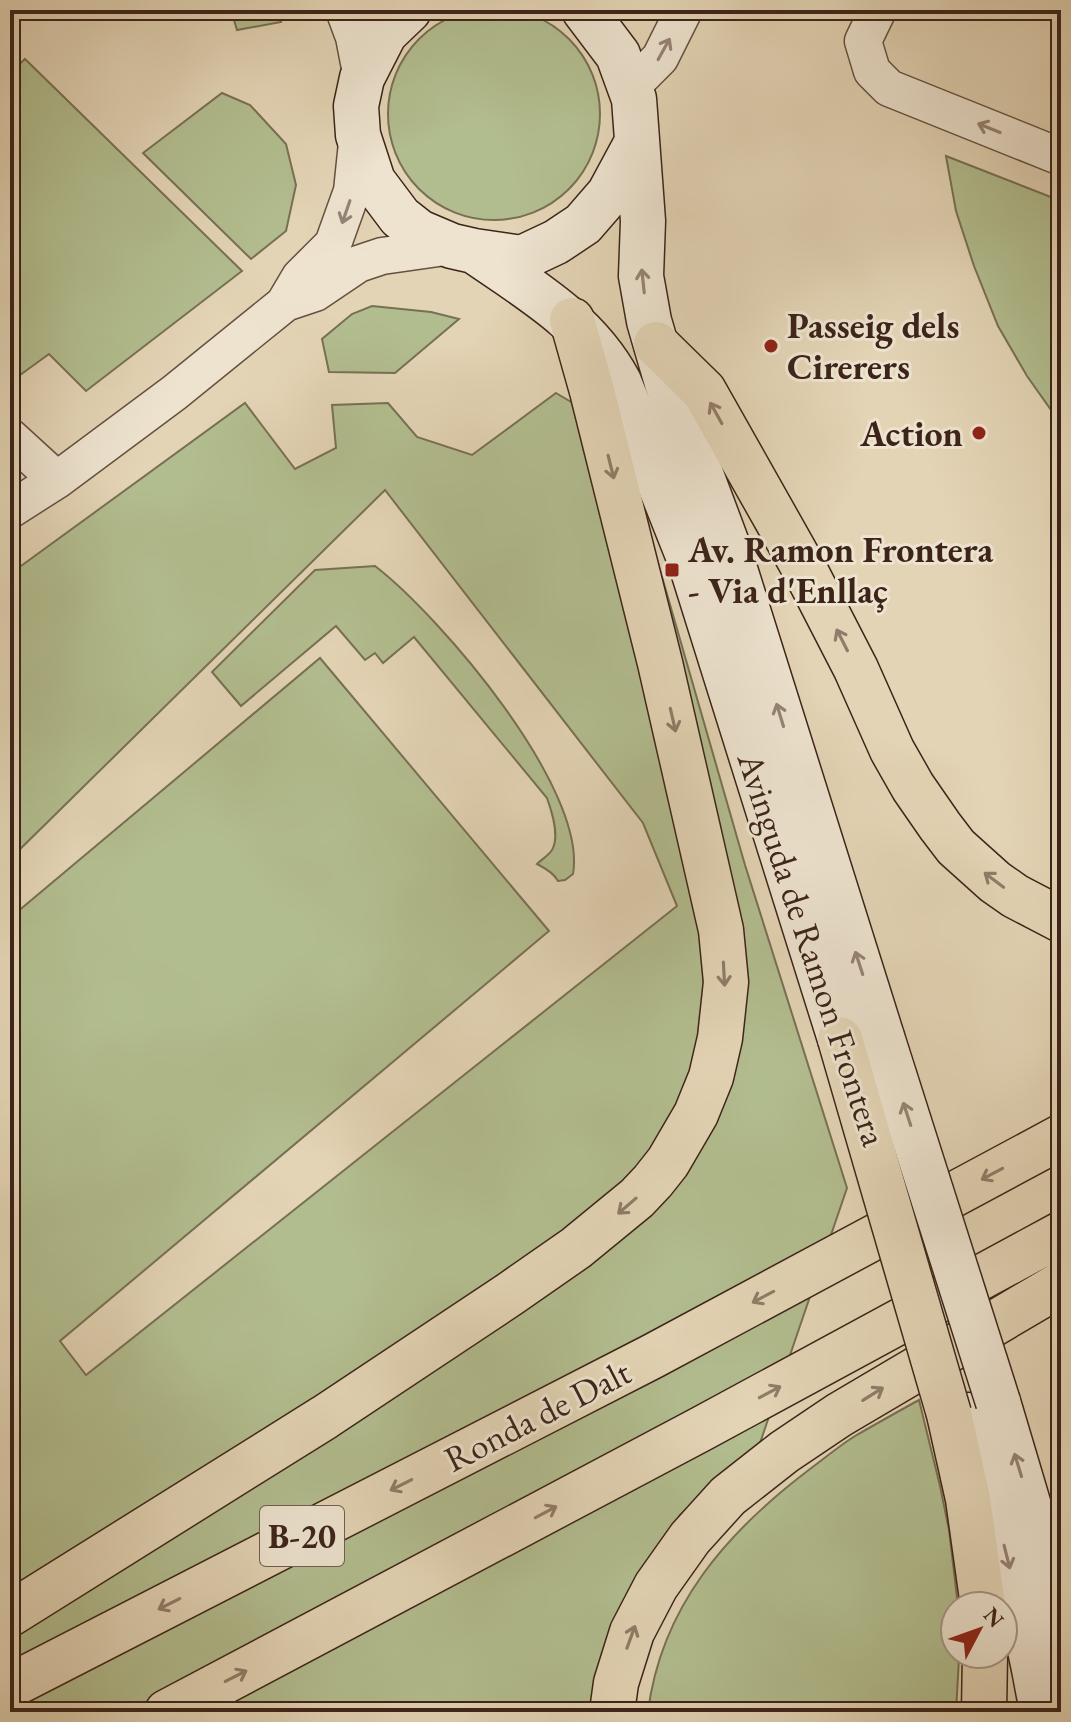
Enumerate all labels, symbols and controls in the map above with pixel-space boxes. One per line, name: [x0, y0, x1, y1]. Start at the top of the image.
one-way arrow: [656, 38, 672, 61]
one-way arrow: [977, 120, 1002, 134]
one-way arrow: [337, 199, 352, 224]
one-way arrow: [636, 268, 651, 295]
place label: Passeig dels Cirerers: [787, 302, 959, 390]
marker: Passeig dels Cirerers: [762, 337, 780, 355]
one-way arrow: [708, 401, 724, 425]
place label: Action: [859, 410, 963, 457]
marker: Action: [970, 424, 988, 442]
one-way arrow: [604, 454, 619, 480]
place label: Av. Ramon Frontera - Via d'Enllaç: [687, 526, 994, 614]
marker: Av. Ramon Frontera - Via d'Enllaç: [663, 561, 681, 579]
one-way arrow: [833, 629, 849, 653]
one-way arrow: [772, 702, 787, 727]
one-way arrow: [666, 706, 681, 732]
street label: Avinguda de Ramon Frontera: [726, 746, 899, 1152]
one-way arrow: [984, 872, 1005, 889]
one-way arrow: [851, 950, 866, 976]
one-way arrow: [717, 960, 732, 987]
one-way arrow: [898, 1102, 913, 1127]
one-way arrow: [981, 1167, 1005, 1183]
one-way arrow: [618, 1197, 638, 1215]
one-way arrow: [752, 1289, 775, 1305]
street label: Ronda de Dalt: [436, 1348, 639, 1483]
one-way arrow: [757, 1384, 781, 1399]
one-way arrow: [861, 1386, 884, 1402]
one-way arrow: [1010, 1453, 1024, 1478]
one-way arrow: [389, 1478, 413, 1494]
one-way arrow: [534, 1503, 558, 1519]
road number: B-20: [260, 1506, 344, 1566]
one-way arrow: [1001, 1544, 1016, 1570]
north arrow: [939, 1590, 1019, 1670]
one-way arrow: [158, 1597, 182, 1612]
text: N: [977, 1601, 1011, 1634]
one-way arrow: [625, 1625, 639, 1650]
one-way arrow: [223, 1668, 247, 1684]

